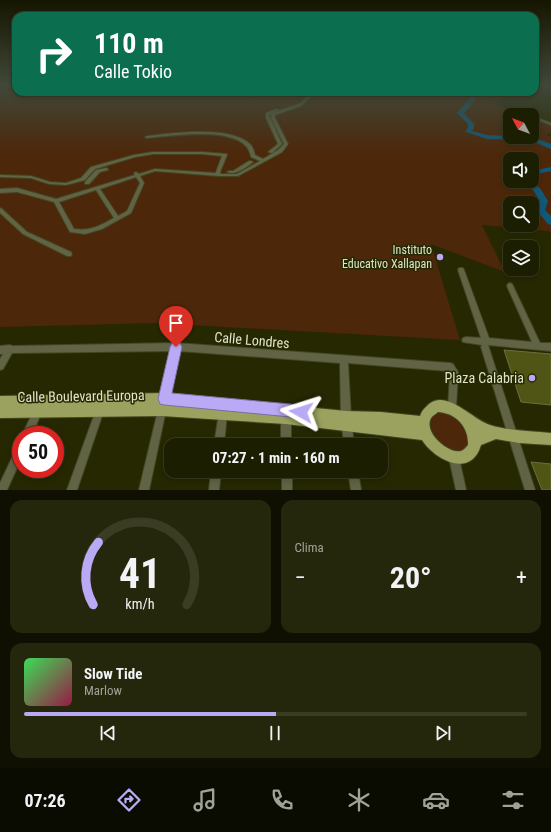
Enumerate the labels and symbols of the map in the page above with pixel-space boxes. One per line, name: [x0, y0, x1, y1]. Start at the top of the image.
north arrow: [503, 108, 539, 144]
place label: Instituto Educativo Xallapan: [342, 243, 432, 271]
marker: Instituto Educativo Xallapan: [435, 252, 445, 262]
pin: [159, 306, 193, 347]
street label: Calle Londres: [214, 329, 290, 351]
place label: Plaza Calabria: [445, 370, 524, 386]
marker: Plaza Calabria: [527, 373, 537, 383]
street label: Calle Boulevard Europa: [17, 387, 145, 405]
position arrow: [280, 391, 322, 433]
speed limit sign: 50: [12, 426, 64, 478]

